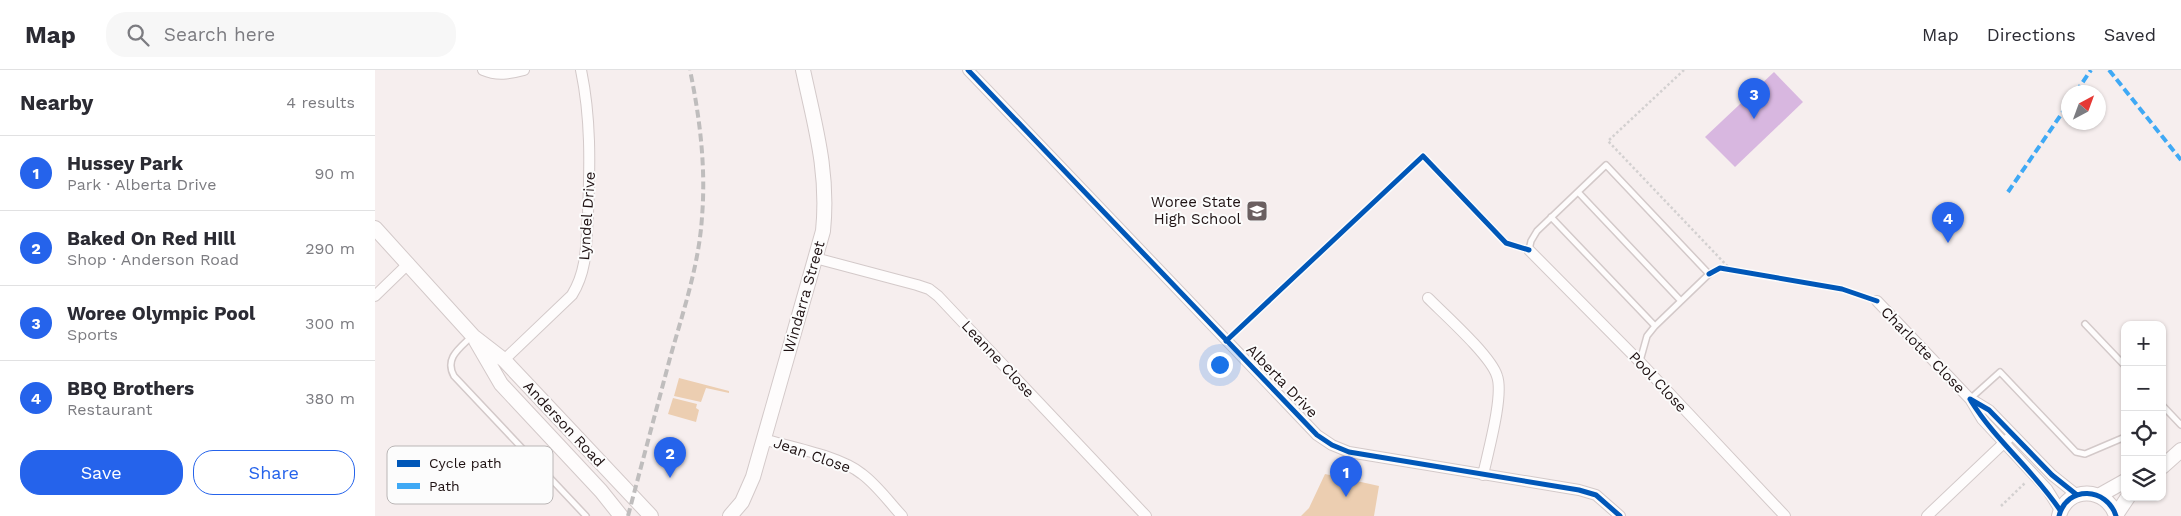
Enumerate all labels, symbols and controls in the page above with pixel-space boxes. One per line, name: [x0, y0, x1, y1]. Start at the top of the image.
search box: [106, 12, 456, 57]
text: Map: [25, 21, 76, 49]
icon: search: [124, 21, 152, 49]
text: Search here: [164, 23, 275, 46]
text: Map: [1922, 24, 1959, 45]
text: Directions: [1987, 24, 2076, 45]
text: Saved: [2104, 24, 2156, 45]
pin: 3: [1738, 78, 1770, 119]
north arrow: [2061, 85, 2106, 130]
text: Nearby: [20, 90, 93, 115]
text: 4 results: [286, 93, 355, 112]
text: Hussey Park: [67, 152, 183, 175]
text: 1: [33, 164, 39, 183]
text: 90 m: [314, 164, 355, 183]
street label: Lyndel Drive: [575, 171, 599, 261]
text: Park · Alberta Drive: [67, 175, 216, 194]
place label: Woree State High School: [1151, 193, 1241, 228]
school or university icon: Woree State High School: [1245, 199, 1269, 223]
pin: 4: [1932, 202, 1964, 243]
text: Baked On Red HIll: [67, 227, 236, 250]
street label: Windarra Street: [779, 238, 829, 355]
text: 2: [31, 239, 41, 258]
text: 290 m: [305, 239, 355, 258]
text: Shop · Anderson Road: [67, 250, 239, 269]
text: Woree Olympic Pool: [67, 302, 255, 325]
street label: Charlotte Close: [1877, 303, 1969, 397]
text: 3: [31, 314, 41, 333]
text: 300 m: [305, 314, 355, 333]
street label: Leanne Close: [958, 317, 1038, 401]
map controls: [2121, 321, 2166, 501]
button: +: [2121, 321, 2166, 366]
text: Sports: [67, 325, 118, 344]
street label: Alberta Drive: [1243, 341, 1321, 421]
street label: Pool Close: [1625, 348, 1691, 416]
your location: [1207, 352, 1233, 378]
button: −: [2121, 366, 2166, 411]
text: BBQ Brothers: [67, 377, 194, 400]
street label: Anderson Road: [520, 377, 608, 471]
text: 4: [31, 389, 41, 408]
text: 380 m: [305, 389, 355, 408]
text: Restaurant: [67, 400, 153, 419]
button: locate: [2121, 411, 2166, 456]
street label: Jean Close: [771, 433, 853, 477]
pin: 2: [654, 437, 686, 478]
legend: [387, 446, 553, 504]
button: Save: [20, 450, 183, 495]
button: Share: [193, 450, 355, 495]
text: Cycle path: [429, 455, 502, 471]
pin: 1: [1330, 456, 1362, 497]
button: layers: [2121, 456, 2166, 501]
text: Path: [429, 478, 460, 494]

